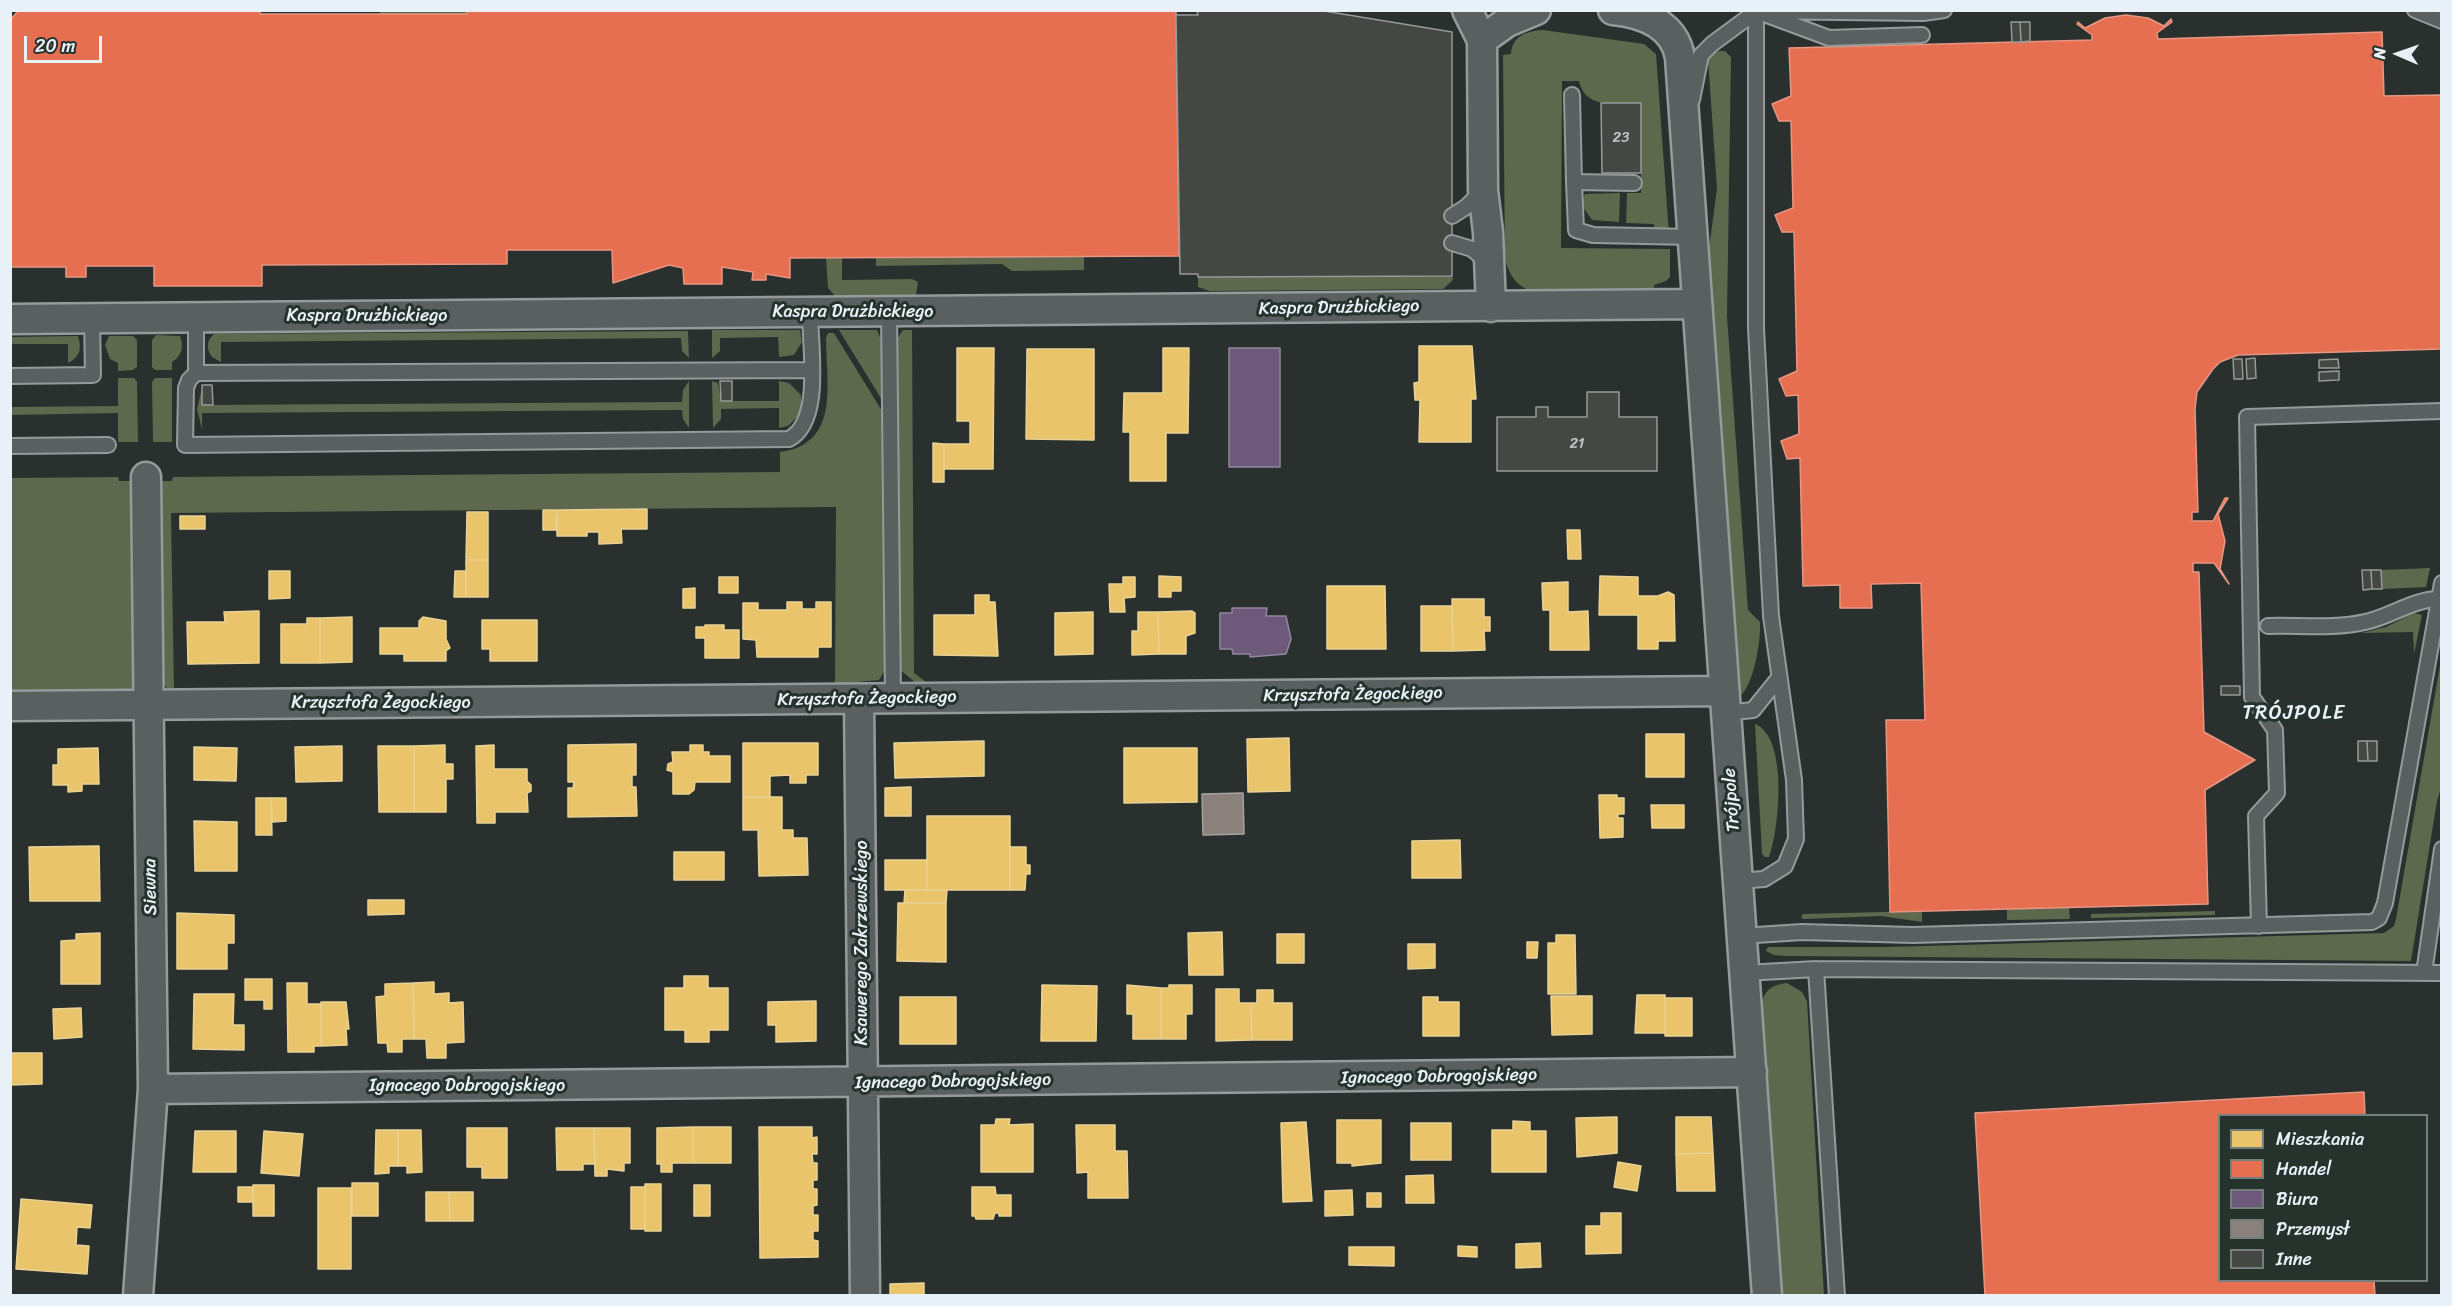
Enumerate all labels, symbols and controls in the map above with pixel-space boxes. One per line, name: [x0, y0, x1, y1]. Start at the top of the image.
scale bar: [27, 24, 105, 62]
north arrow: [2368, 24, 2428, 84]
text: 20 m: [35, 30, 75, 62]
text: N: [2365, 47, 2394, 59]
house number: 23: [1613, 129, 1629, 147]
street label: Kaspra Drużbickiego: [1258, 296, 1420, 320]
street label: Kaspra Drużbickiego: [773, 301, 933, 323]
street label: Kaspra Drużbickiego: [287, 305, 447, 327]
house number: 21: [1569, 435, 1585, 453]
street label: Krzysztofa Żegockiego: [1263, 683, 1443, 707]
street label: Krzysztofa Żegockiego: [777, 687, 957, 711]
street label: Krzysztofa Żegockiego: [291, 692, 471, 714]
district label: TRÓJPOLE: [2242, 702, 2346, 726]
street label: Trójpole: [1719, 767, 1745, 833]
street label: Ksawerego Zakrzewskiego: [851, 840, 873, 1046]
street label: Siewna: [140, 858, 162, 916]
street label: Ignacego Dobrogojskiego: [1341, 1064, 1537, 1090]
street label: Ignacego Dobrogojskiego: [855, 1069, 1051, 1095]
street label: Ignacego Dobrogojskiego: [369, 1075, 565, 1097]
legend: [2218, 1114, 2428, 1282]
text: Mieszkania: [2276, 1123, 2364, 1155]
text: Handel: [2276, 1153, 2331, 1185]
text: Biura: [2276, 1183, 2318, 1215]
text: Przemysł: [2276, 1213, 2349, 1245]
text: Inne: [2276, 1243, 2312, 1275]

